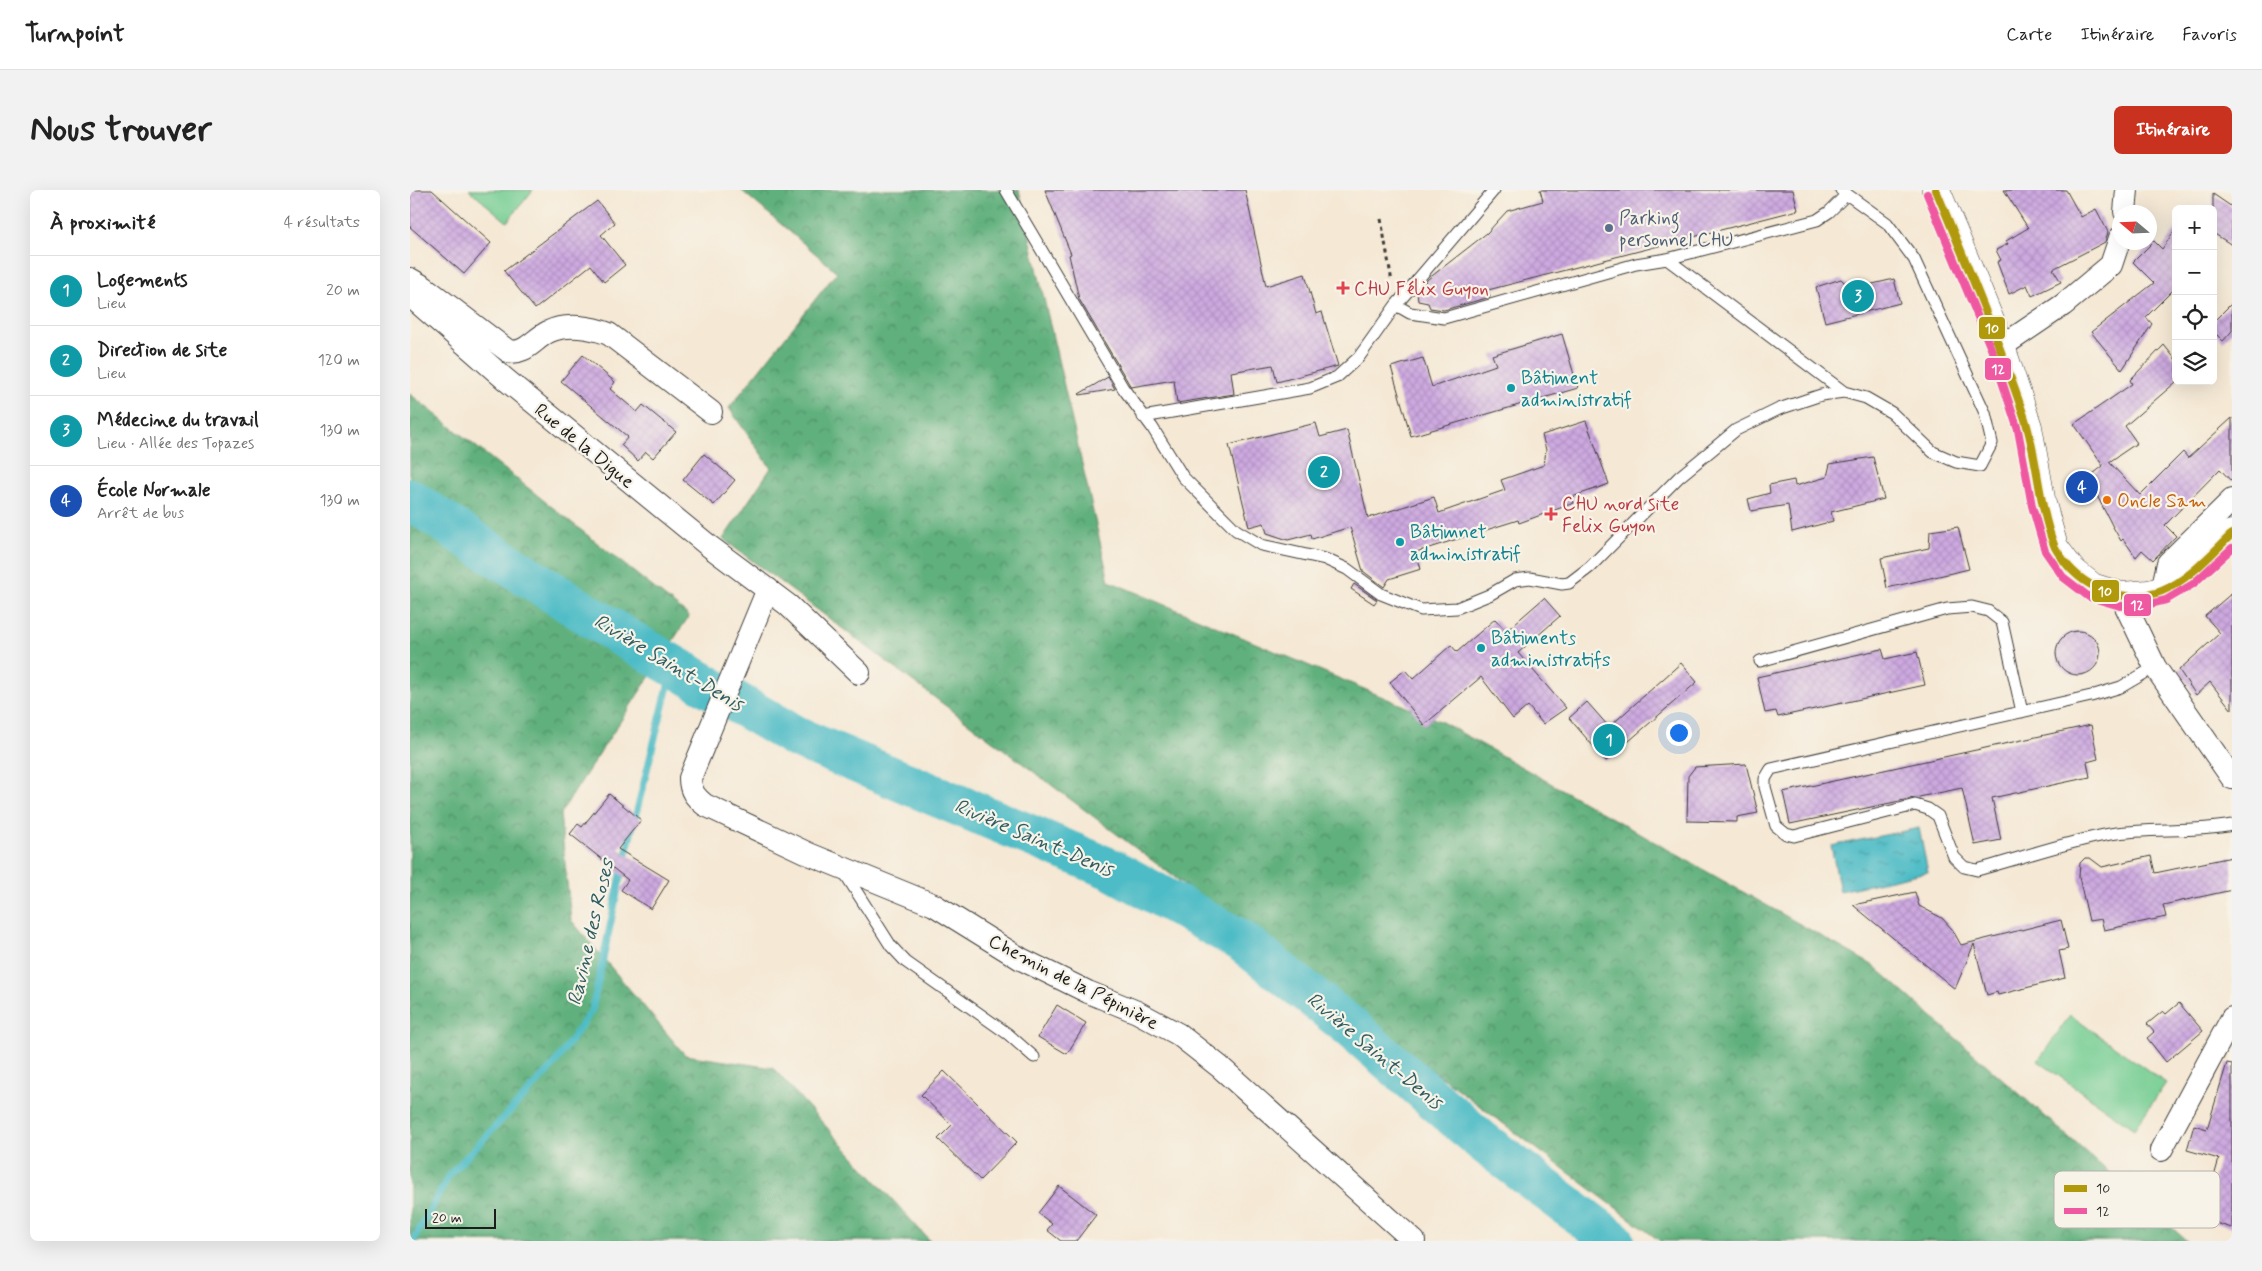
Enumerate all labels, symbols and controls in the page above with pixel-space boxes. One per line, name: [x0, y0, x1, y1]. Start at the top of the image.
text: Turnpoint: [25, 19, 125, 50]
text: Carte: [2006, 23, 2052, 47]
text: Itinéraire: [2080, 23, 2154, 47]
text: Favoris: [2182, 23, 2237, 47]
button: Itinéraire: [2114, 106, 2232, 154]
text: Nous trouver: [30, 107, 212, 153]
north arrow: [2112, 205, 2157, 250]
map controls: [2172, 205, 2217, 385]
button: +: [2172, 205, 2217, 250]
place label: Parking personnel CHU: [1619, 206, 1734, 253]
text: À proximité: [50, 209, 156, 237]
text: 4 résultats: [284, 212, 360, 233]
marker: Parking personnel CHU: [1603, 222, 1615, 234]
button: −: [2172, 250, 2217, 295]
text: Logements: [97, 268, 188, 293]
place label: CHU Félix Guyon: [1354, 277, 1489, 302]
pin: 3: [1842, 277, 1874, 315]
text: 1: [62, 280, 70, 301]
text: 20 m: [326, 280, 360, 301]
marker: CHU Félix Guyon: [1336, 281, 1350, 295]
text: Lieu: [97, 293, 127, 314]
button: locate: [2172, 295, 2217, 340]
line badge: 10: [1978, 316, 2006, 340]
text: 10: [1985, 320, 1999, 338]
text: Direction de site: [97, 338, 227, 363]
button: layers: [2172, 340, 2217, 385]
text: 2: [62, 350, 70, 371]
text: 120 m: [318, 350, 360, 371]
line badge: 12: [1984, 357, 2012, 381]
text: 12: [1991, 361, 2005, 379]
text: Lieu: [97, 363, 127, 384]
place label: Bâtiment administratif: [1521, 366, 1632, 413]
marker: Bâtiment administratif: [1505, 382, 1517, 394]
street label: Rue de la Digue: [528, 398, 639, 495]
text: Médecine du travail: [97, 408, 259, 433]
text: 3: [62, 420, 70, 441]
text: 130 m: [319, 420, 360, 441]
text: Lieu · Allée des Topazes: [97, 433, 254, 454]
pin: 2: [1308, 453, 1340, 491]
pin: 4: [2066, 468, 2098, 506]
text: École Normale: [97, 478, 211, 503]
place label: Oncle Sam: [2117, 489, 2206, 514]
text: 4: [61, 490, 71, 511]
text: 130 m: [319, 490, 360, 511]
place label: CHU nord site Felix Guyon: [1562, 492, 1679, 539]
marker: Oncle Sam: [2101, 494, 2113, 506]
text: Arrêt de bus: [97, 503, 184, 524]
marker: CHU nord site Felix Guyon: [1544, 507, 1558, 521]
place label: Bâtimnet administratif: [1410, 520, 1521, 567]
marker: Bâtimnet administratif: [1394, 536, 1406, 548]
line badge: 10: [2091, 579, 2120, 603]
text: 10: [2098, 583, 2112, 601]
line badge: 12: [2123, 593, 2152, 617]
text: 12: [2130, 597, 2144, 615]
water label: Rivière Saint-Denis: [589, 608, 750, 720]
place label: Bâtiments administratifs: [1491, 626, 1610, 673]
marker: Bâtiments administratifs: [1475, 642, 1487, 654]
your location: [1666, 720, 1692, 746]
pin: 1: [1593, 721, 1625, 759]
water label: Rivière Saint-Denis: [950, 793, 1119, 885]
water label: Ravine des Roses: [562, 855, 622, 1008]
street label: Chemin de la Pépinière: [984, 929, 1162, 1036]
water label: Rivière Saint-Denis: [1300, 986, 1449, 1117]
legend: [2054, 1171, 2220, 1228]
text: 10: [2096, 1180, 2110, 1198]
text: 12: [2096, 1203, 2110, 1221]
scale bar: [425, 1206, 496, 1229]
text: 20 m: [432, 1209, 462, 1227]

